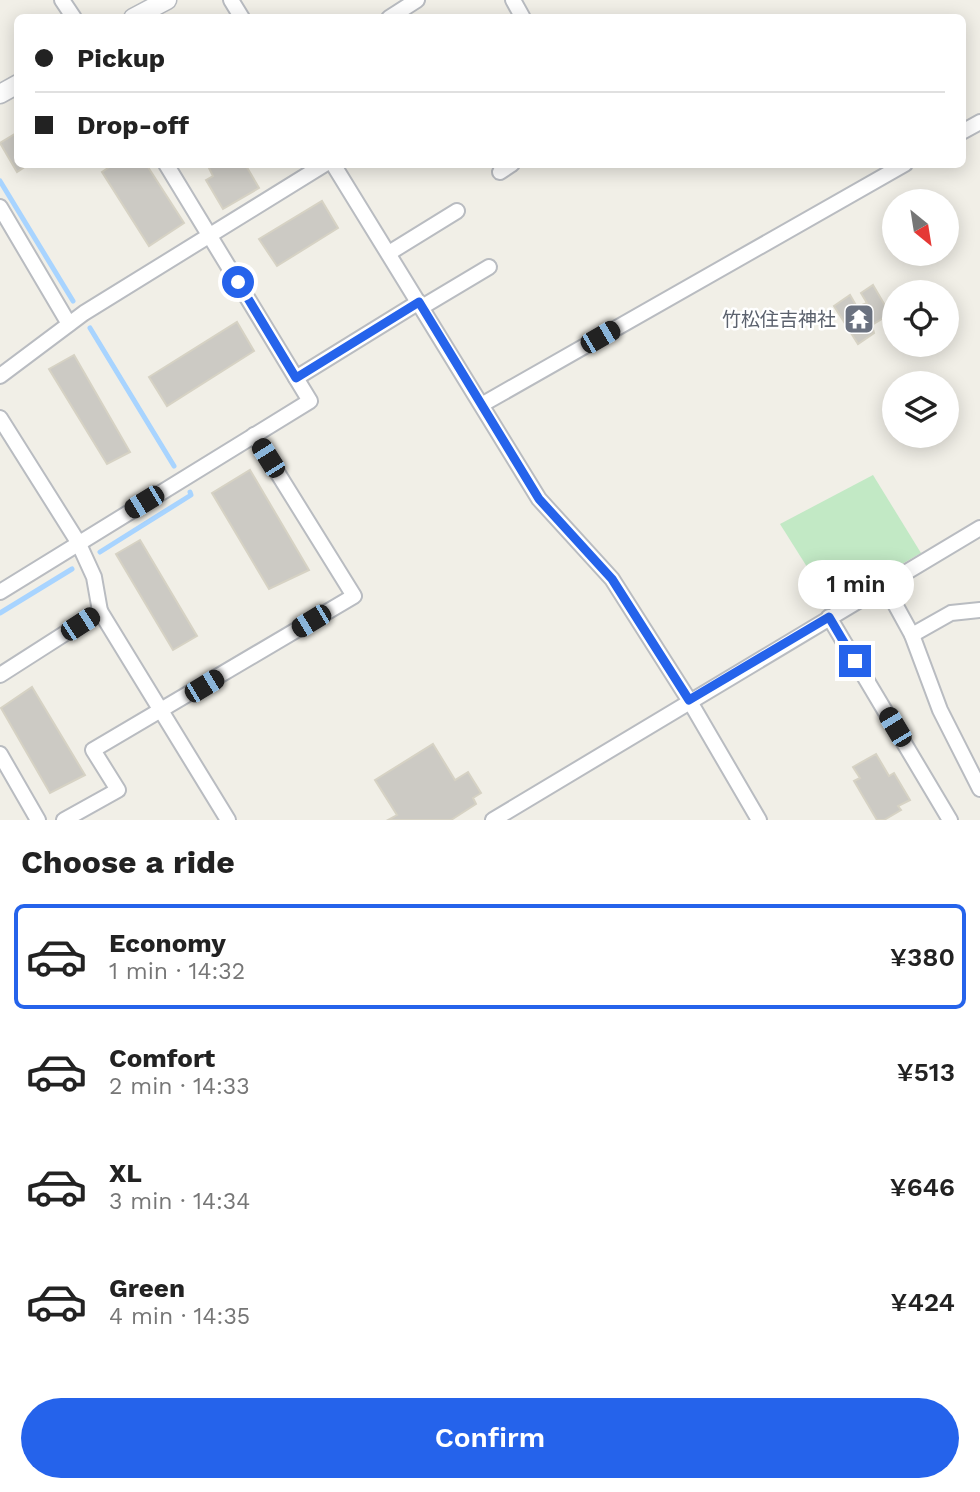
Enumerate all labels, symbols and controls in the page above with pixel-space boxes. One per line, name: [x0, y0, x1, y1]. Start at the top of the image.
text: Pickup: [77, 43, 165, 73]
text: Drop-off: [77, 110, 189, 140]
north arrow: [882, 189, 959, 266]
map controls: [882, 189, 959, 448]
route start: [222, 266, 254, 298]
button: locate: [882, 280, 959, 357]
temple icon: 竹松住吉神社: [842, 302, 876, 336]
place label: 竹松住吉神社: [722, 308, 836, 331]
car: [577, 317, 624, 357]
button: layers: [882, 371, 959, 448]
car: [248, 435, 289, 481]
car: [121, 482, 168, 522]
callout: 1 min: [797, 560, 913, 608]
text: 1 min: [826, 571, 886, 598]
car: [288, 601, 335, 641]
car: [57, 604, 104, 644]
route end: [839, 645, 871, 677]
car: [181, 666, 228, 706]
car: [876, 704, 915, 750]
text: Choose a ride: [21, 843, 235, 881]
icon: car: [25, 925, 88, 988]
text: Economy: [109, 928, 226, 958]
text: ¥380: [890, 942, 955, 972]
text: 1 min · 14:32: [109, 958, 245, 985]
icon: car: [25, 1040, 88, 1103]
text: Comfort: [109, 1043, 215, 1073]
text: ¥513: [897, 1057, 955, 1087]
text: 2 min · 14:33: [109, 1073, 250, 1100]
icon: car: [25, 1155, 88, 1218]
text: XL: [109, 1158, 142, 1188]
text: ¥646: [890, 1172, 955, 1202]
text: 3 min · 14:34: [109, 1188, 250, 1215]
icon: car: [25, 1270, 88, 1333]
text: Green: [109, 1273, 185, 1303]
text: ¥424: [891, 1287, 955, 1317]
text: 4 min · 14:35: [109, 1303, 250, 1330]
button: Confirm: [21, 1398, 959, 1478]

